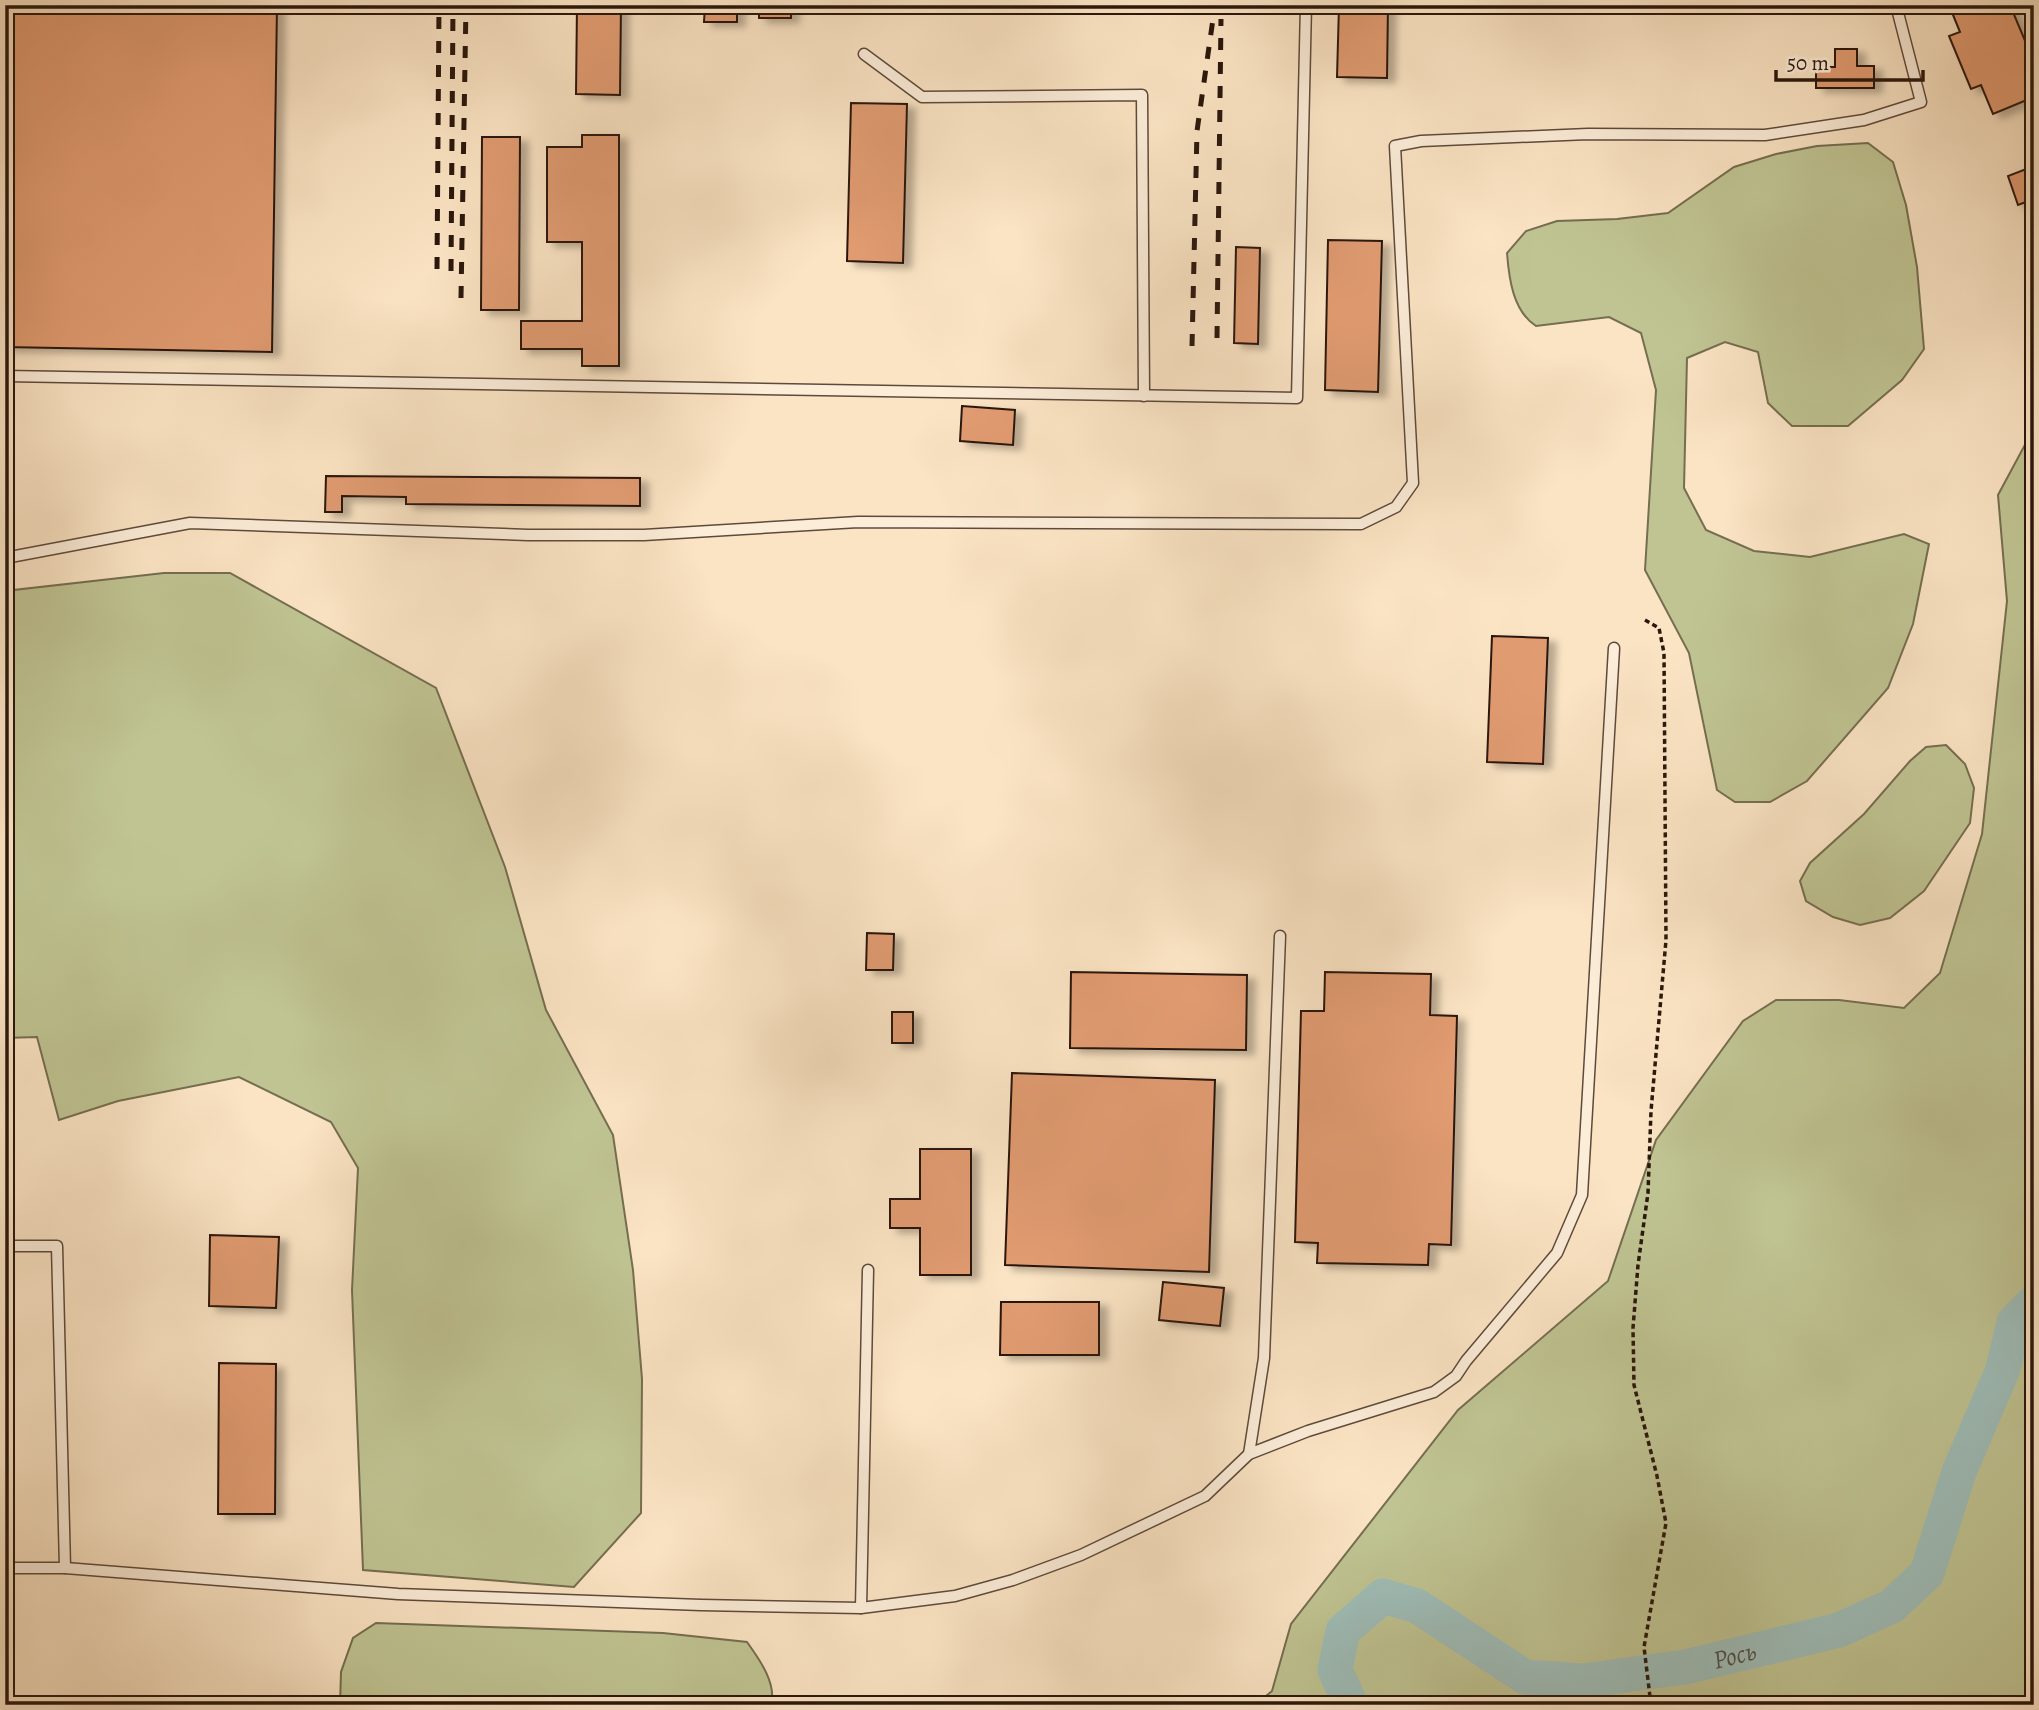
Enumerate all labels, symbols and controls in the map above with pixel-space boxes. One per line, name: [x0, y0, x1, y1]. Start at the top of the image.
scale bar: [1776, 38, 1924, 82]
text: 50 m: [1787, 49, 1829, 77]
water label: Рось: [1709, 1633, 1760, 1677]

